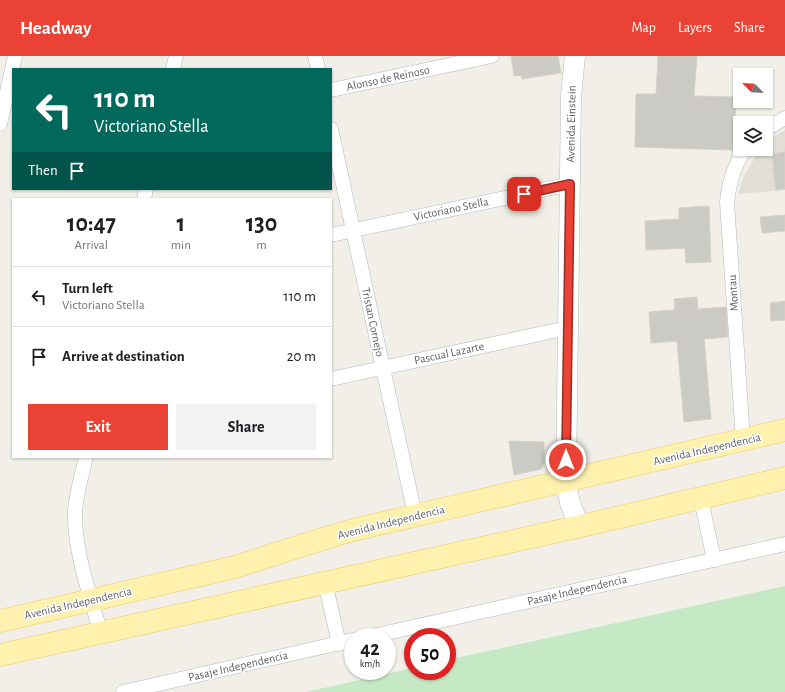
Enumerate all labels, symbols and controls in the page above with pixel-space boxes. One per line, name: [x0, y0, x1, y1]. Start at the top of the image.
text: Headway: [20, 19, 91, 38]
text: Map: [631, 21, 656, 35]
text: Layers: [678, 21, 712, 35]
text: Share: [734, 21, 765, 35]
street label: Alonso de Reinoso: [345, 63, 431, 93]
north arrow: [733, 68, 773, 108]
map controls: [733, 68, 773, 156]
icon: left: [28, 84, 80, 136]
text: 110 m: [94, 85, 156, 113]
street label: Avenida Einstein: [564, 85, 578, 163]
button: layers: [733, 116, 773, 156]
text: Victoriano Stella: [94, 118, 208, 136]
icon: arrive: [66, 160, 88, 182]
text: Then: [28, 163, 58, 178]
pin: [507, 177, 541, 211]
icon: arrive: [513, 183, 535, 205]
street label: Victoriano Stella: [412, 195, 490, 223]
text: 10:47: [67, 212, 116, 236]
text: 1: [176, 212, 185, 236]
text: 130: [246, 212, 277, 236]
text: Arrival: [75, 239, 108, 252]
text: min: [171, 239, 191, 252]
text: m: [256, 239, 267, 252]
street label: Montau: [726, 274, 740, 312]
text: Turn left: [62, 281, 113, 296]
icon: left: [28, 286, 50, 308]
street label: Tristan Cornejo: [359, 286, 386, 358]
text: 110 m: [283, 289, 316, 304]
text: Victoriano Stella: [62, 299, 145, 312]
street label: Pascual Lazarte: [413, 340, 485, 366]
icon: arrive: [28, 346, 50, 368]
text: Arrive at destination: [62, 349, 185, 364]
text: 20 m: [287, 349, 316, 364]
button: Exit: [28, 404, 168, 450]
button: Share: [176, 404, 316, 450]
street label: Avenida Independencia: [652, 431, 762, 467]
position arrow: [545, 439, 587, 481]
street label: Avenida Independencia: [336, 503, 446, 541]
street label: Pasaje Independencia: [526, 573, 629, 608]
street label: Avenida Independencia: [23, 585, 133, 621]
speed limit sign: 50: [404, 628, 456, 680]
text: 42: [360, 639, 380, 659]
street label: Pasaje Independencia: [187, 649, 290, 684]
text: km/h: [360, 659, 380, 669]

